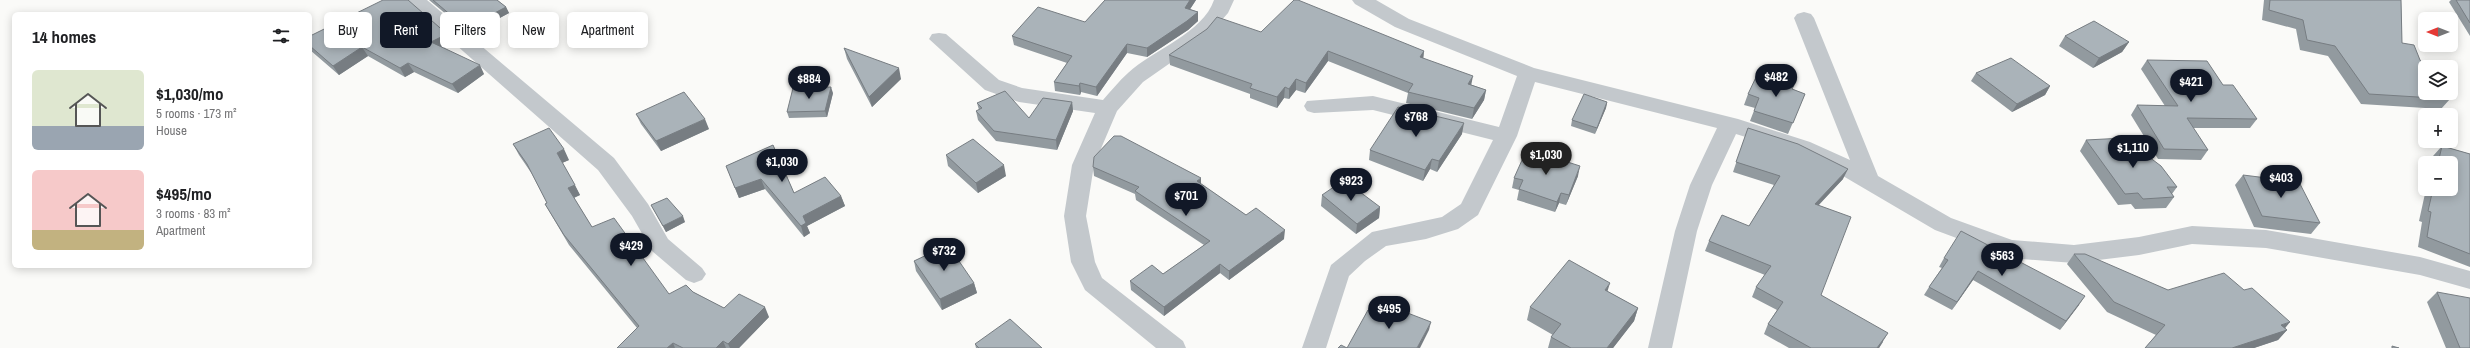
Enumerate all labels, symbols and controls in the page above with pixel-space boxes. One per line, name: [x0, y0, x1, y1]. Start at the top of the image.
chip: Buy: [324, 12, 372, 48]
chip: Rent: [380, 12, 432, 48]
chip: Filters: [440, 12, 500, 48]
chip: New: [508, 12, 559, 48]
chip: Apartment: [567, 12, 648, 48]
north arrow: [2418, 12, 2458, 52]
map controls: [2418, 12, 2458, 196]
text: 14 homes: [32, 25, 96, 48]
icon: filters: [270, 25, 292, 47]
button: layers: [2418, 60, 2458, 100]
pin: $482: [1752, 64, 1800, 98]
pin: $884: [785, 66, 833, 100]
text: $482: [1764, 68, 1788, 85]
pin: $421: [2167, 69, 2215, 103]
text: $884: [797, 70, 821, 87]
text: $421: [2179, 73, 2203, 90]
text: $1,030/mo: [156, 82, 223, 105]
icon: home: [64, 86, 112, 134]
pin: $768: [1392, 104, 1440, 138]
text: 5 rooms · 173 m²: [156, 105, 237, 122]
text: $768: [1404, 108, 1428, 125]
button: +: [2418, 108, 2458, 148]
text: House: [156, 122, 187, 139]
pin: $1,110: [2100, 135, 2166, 169]
text: $1,110: [2117, 139, 2149, 156]
pin: $1,030: [1513, 142, 1579, 176]
text: $1,030: [1530, 146, 1562, 163]
pin: $1,030: [749, 149, 815, 183]
text: $1,030: [766, 153, 798, 170]
button: −: [2418, 156, 2458, 196]
pin: $403: [2257, 165, 2305, 199]
pin: $923: [1327, 168, 1375, 202]
text: $403: [2269, 169, 2293, 186]
text: $923: [1339, 172, 1363, 189]
text: $495/mo: [156, 182, 212, 205]
pin: $701: [1162, 183, 1210, 217]
icon: home: [64, 186, 112, 234]
text: $701: [1174, 187, 1198, 204]
text: 3 rooms · 83 m²: [156, 205, 231, 222]
text: Apartment: [156, 222, 205, 239]
pin: $429: [607, 233, 655, 267]
text: $429: [619, 237, 643, 254]
pin: $732: [920, 238, 968, 272]
text: $732: [932, 242, 956, 259]
pin: $563: [1978, 243, 2026, 277]
text: $563: [1990, 247, 2014, 264]
pin: $495: [1365, 296, 1413, 330]
text: $495: [1377, 300, 1401, 317]

